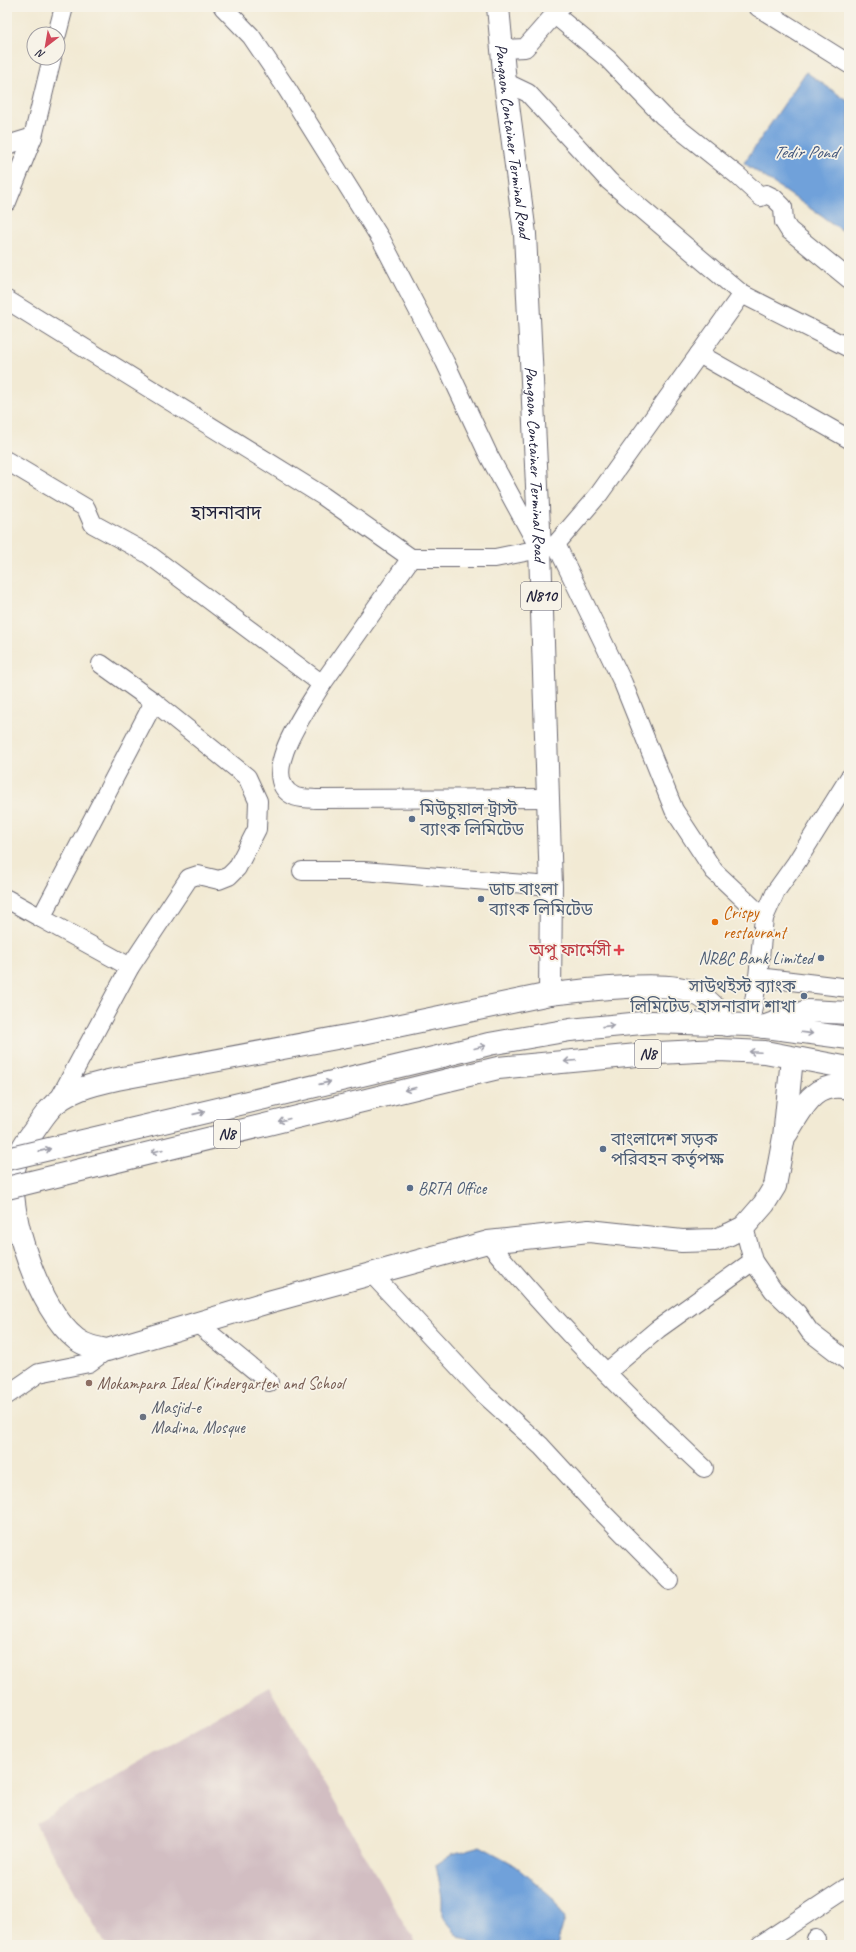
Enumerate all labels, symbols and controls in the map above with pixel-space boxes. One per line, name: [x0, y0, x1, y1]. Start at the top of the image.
north arrow: [26, 26, 66, 66]
street label: Pangaon Container Terminal Road: [491, 43, 536, 241]
text: N: [32, 46, 47, 62]
water label: Tedir Pond: [773, 141, 843, 163]
street label: Pangaon Container Terminal Road: [521, 366, 551, 564]
district label: হাসনাবাদ: [190, 501, 262, 525]
road number: N810: [521, 582, 561, 610]
place label: মিউচুয়াল ট্রাস্ট ব্যাংক লিমিটেড: [419, 799, 525, 840]
marker: মিউচুয়াল ট্রাস্ট ব্যাংক লিমিটেড: [407, 814, 417, 824]
place label: ডাচ বাংলা ব্যাংক লিমিটেড: [488, 879, 594, 920]
marker: ডাচ বাংলা ব্যাংক লিমিটেড: [476, 894, 486, 904]
place label: Crispy restaurant: [723, 902, 788, 943]
marker: Crispy restaurant: [710, 917, 720, 927]
place label: অপু ফার্মেসী: [528, 939, 611, 961]
marker: অপু ফার্মেসী: [614, 945, 624, 955]
place label: NRBC Bank Limited: [699, 948, 816, 969]
marker: NRBC Bank Limited: [816, 953, 826, 963]
place label: সাউথইস্ট ব্যাংক লিমিটেড, হাসনাবাদ শাখা: [629, 976, 796, 1017]
marker: সাউথইস্ট ব্যাংক লিমিটেড, হাসনাবাদ শাখা: [799, 991, 809, 1001]
one-way arrow: [601, 1022, 614, 1030]
one-way arrow: [800, 1029, 813, 1037]
road number: N8: [635, 1040, 661, 1068]
one-way arrow: [473, 1042, 486, 1050]
one-way arrow: [749, 1048, 762, 1056]
one-way arrow: [564, 1058, 577, 1065]
one-way arrow: [318, 1079, 331, 1087]
one-way arrow: [404, 1086, 417, 1094]
one-way arrow: [192, 1109, 205, 1117]
one-way arrow: [277, 1117, 290, 1124]
road number: N8: [214, 1120, 240, 1148]
place label: বাংলাদেশ সড়ক পরিবহন কর্তৃপক্ষ: [610, 1129, 724, 1170]
marker: বাংলাদেশ সড়ক পরিবহন কর্তৃপক্ষ: [598, 1144, 608, 1154]
one-way arrow: [38, 1145, 51, 1153]
one-way arrow: [151, 1148, 164, 1155]
place label: BRTA Office: [418, 1178, 488, 1199]
marker: BRTA Office: [405, 1183, 415, 1193]
place label: Mokampara Ideal Kindergarten and School: [97, 1373, 347, 1394]
marker: Mokampara Ideal Kindergarten and School: [84, 1378, 94, 1388]
place label: Masjid-e Madina, Mosque: [151, 1397, 246, 1438]
marker: Masjid-e Madina, Mosque: [138, 1412, 148, 1422]

